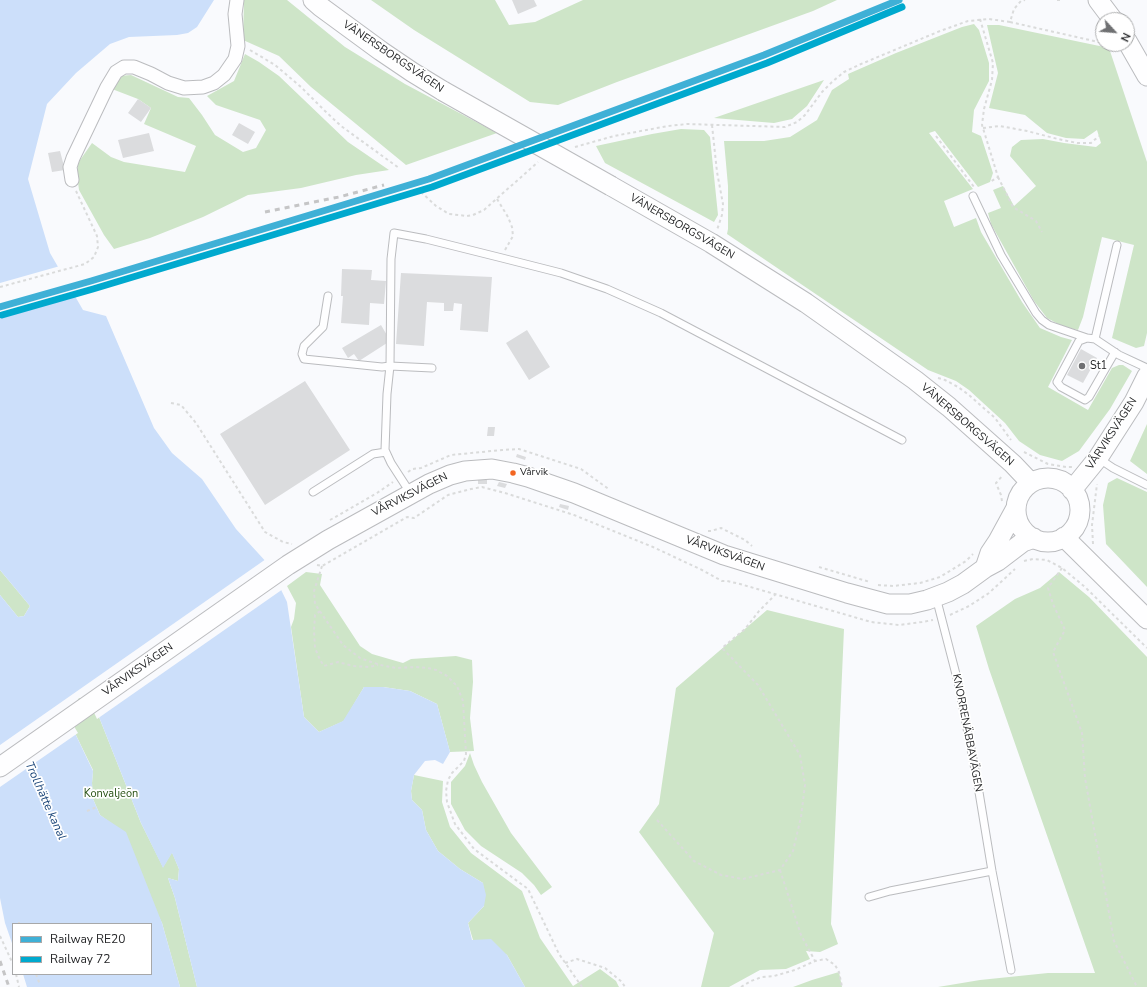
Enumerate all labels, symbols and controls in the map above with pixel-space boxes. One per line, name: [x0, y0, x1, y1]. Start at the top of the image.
north arrow: [1095, 12, 1135, 52]
street label: VÄNERSBORGSVÄGEN: [340, 18, 446, 96]
text: N: [1117, 30, 1134, 44]
street label: VÄNERSBORGSVÄGEN: [627, 192, 737, 262]
place label: St1: [1090, 359, 1107, 373]
marker: St1: [1077, 361, 1087, 371]
street label: VÄNERSBORGSVÄGEN: [918, 381, 1016, 469]
street label: VÅRVIKSVÄGEN: [1084, 395, 1140, 473]
place label: Vårvik: [520, 467, 548, 479]
marker: Vårvik: [508, 468, 518, 478]
street label: VÅRVIKSVÄGEN: [370, 470, 450, 520]
street label: VÅRVIKSVÄGEN: [684, 534, 766, 574]
street label: VÅRVIKSVÄGEN: [100, 641, 176, 699]
street label: KNORRENÄBBAVÄGEN: [949, 673, 985, 793]
water label: Trollhätte kanal: [21, 760, 69, 842]
park label: Konvaljeön: [84, 787, 138, 801]
legend: [12, 923, 152, 975]
text: Railway RE20: [50, 931, 126, 947]
text: Railway 72: [50, 951, 111, 967]

